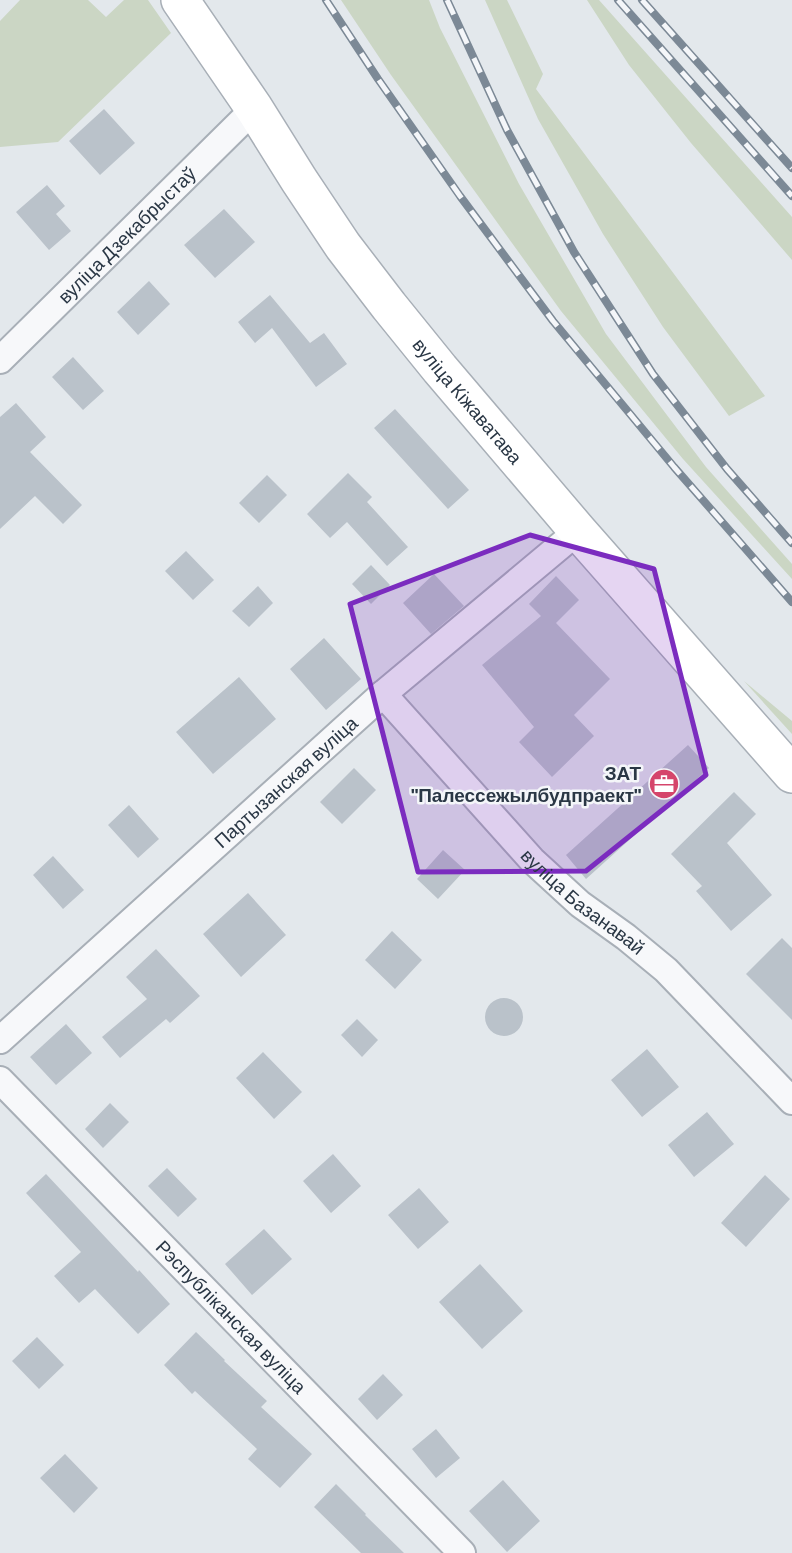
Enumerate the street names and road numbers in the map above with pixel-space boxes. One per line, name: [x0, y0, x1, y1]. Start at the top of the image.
street label: вуліца Дзекабрыстаў: [53, 161, 200, 308]
street label: вуліца Кіжаватава: [408, 333, 528, 469]
street label: Партызанская вуліца: [209, 711, 362, 852]
street label: вуліца Базанавай: [517, 844, 650, 959]
street label: Рэспубліканская вуліца: [152, 1235, 312, 1398]

